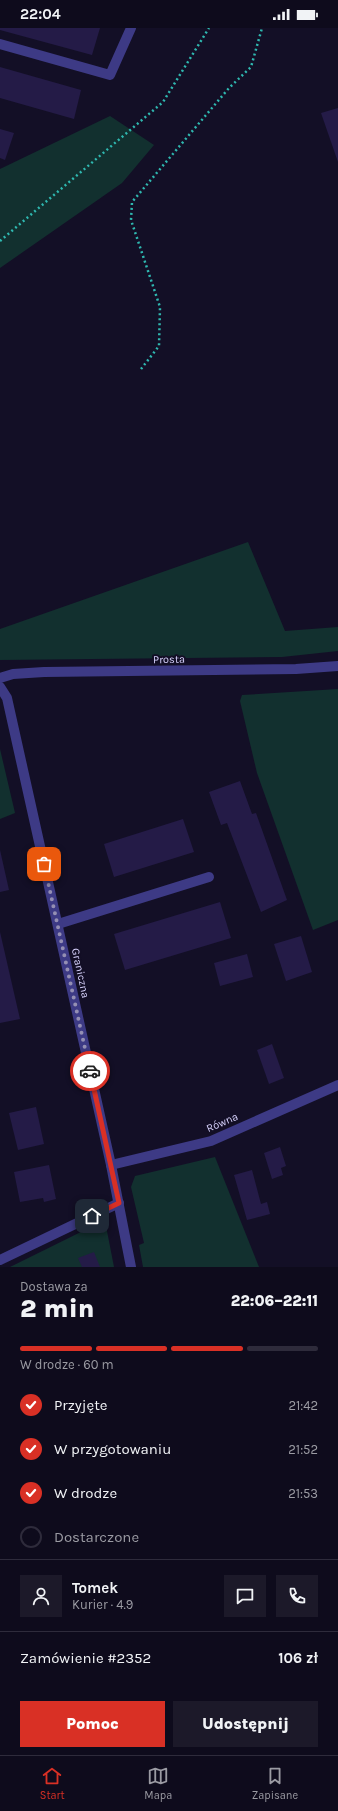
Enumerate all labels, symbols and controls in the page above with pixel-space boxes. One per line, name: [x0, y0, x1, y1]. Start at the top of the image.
text: 22:04: [20, 5, 61, 23]
street label: Prosta: [153, 653, 185, 666]
pin: [27, 847, 61, 881]
icon: bag: [33, 853, 55, 875]
street label: Graniczna: [69, 947, 92, 999]
courier: [70, 1051, 110, 1091]
icon: car: [79, 1060, 101, 1082]
street label: Równa: [204, 1110, 240, 1135]
pin: [75, 1199, 109, 1233]
icon: home: [81, 1205, 103, 1227]
text: Dostawa za: [20, 1279, 88, 1294]
text: 22:06–22:11: [231, 1292, 318, 1310]
text: 2 min: [20, 1293, 95, 1324]
text: W drodze · 60 m: [20, 1357, 114, 1372]
icon: check: [20, 1394, 42, 1416]
text: Przyjęte: [54, 1396, 108, 1414]
text: 21:42: [288, 1398, 318, 1413]
icon: check: [20, 1438, 42, 1460]
text: W przygotowaniu: [54, 1440, 171, 1458]
text: 21:52: [288, 1442, 318, 1457]
icon: check: [20, 1482, 42, 1504]
text: W drodze: [54, 1484, 117, 1502]
text: 21:53: [288, 1486, 318, 1501]
text: Dostarczone: [54, 1528, 139, 1546]
button: person: [20, 1575, 62, 1617]
button: chat: [224, 1575, 266, 1617]
button: phone: [276, 1575, 318, 1617]
text: Tomek: [72, 1579, 118, 1597]
text: Kurier · 4.9: [72, 1597, 133, 1612]
text: Zamówienie #2352: [20, 1649, 151, 1667]
text: 106 zł: [278, 1649, 318, 1667]
button: Pomoc: [20, 1701, 165, 1747]
button: Udostępnij: [173, 1701, 318, 1747]
tab: Start: [40, 1765, 65, 1802]
tab: Mapa: [144, 1765, 172, 1802]
tab: Zapisane: [252, 1765, 298, 1802]

